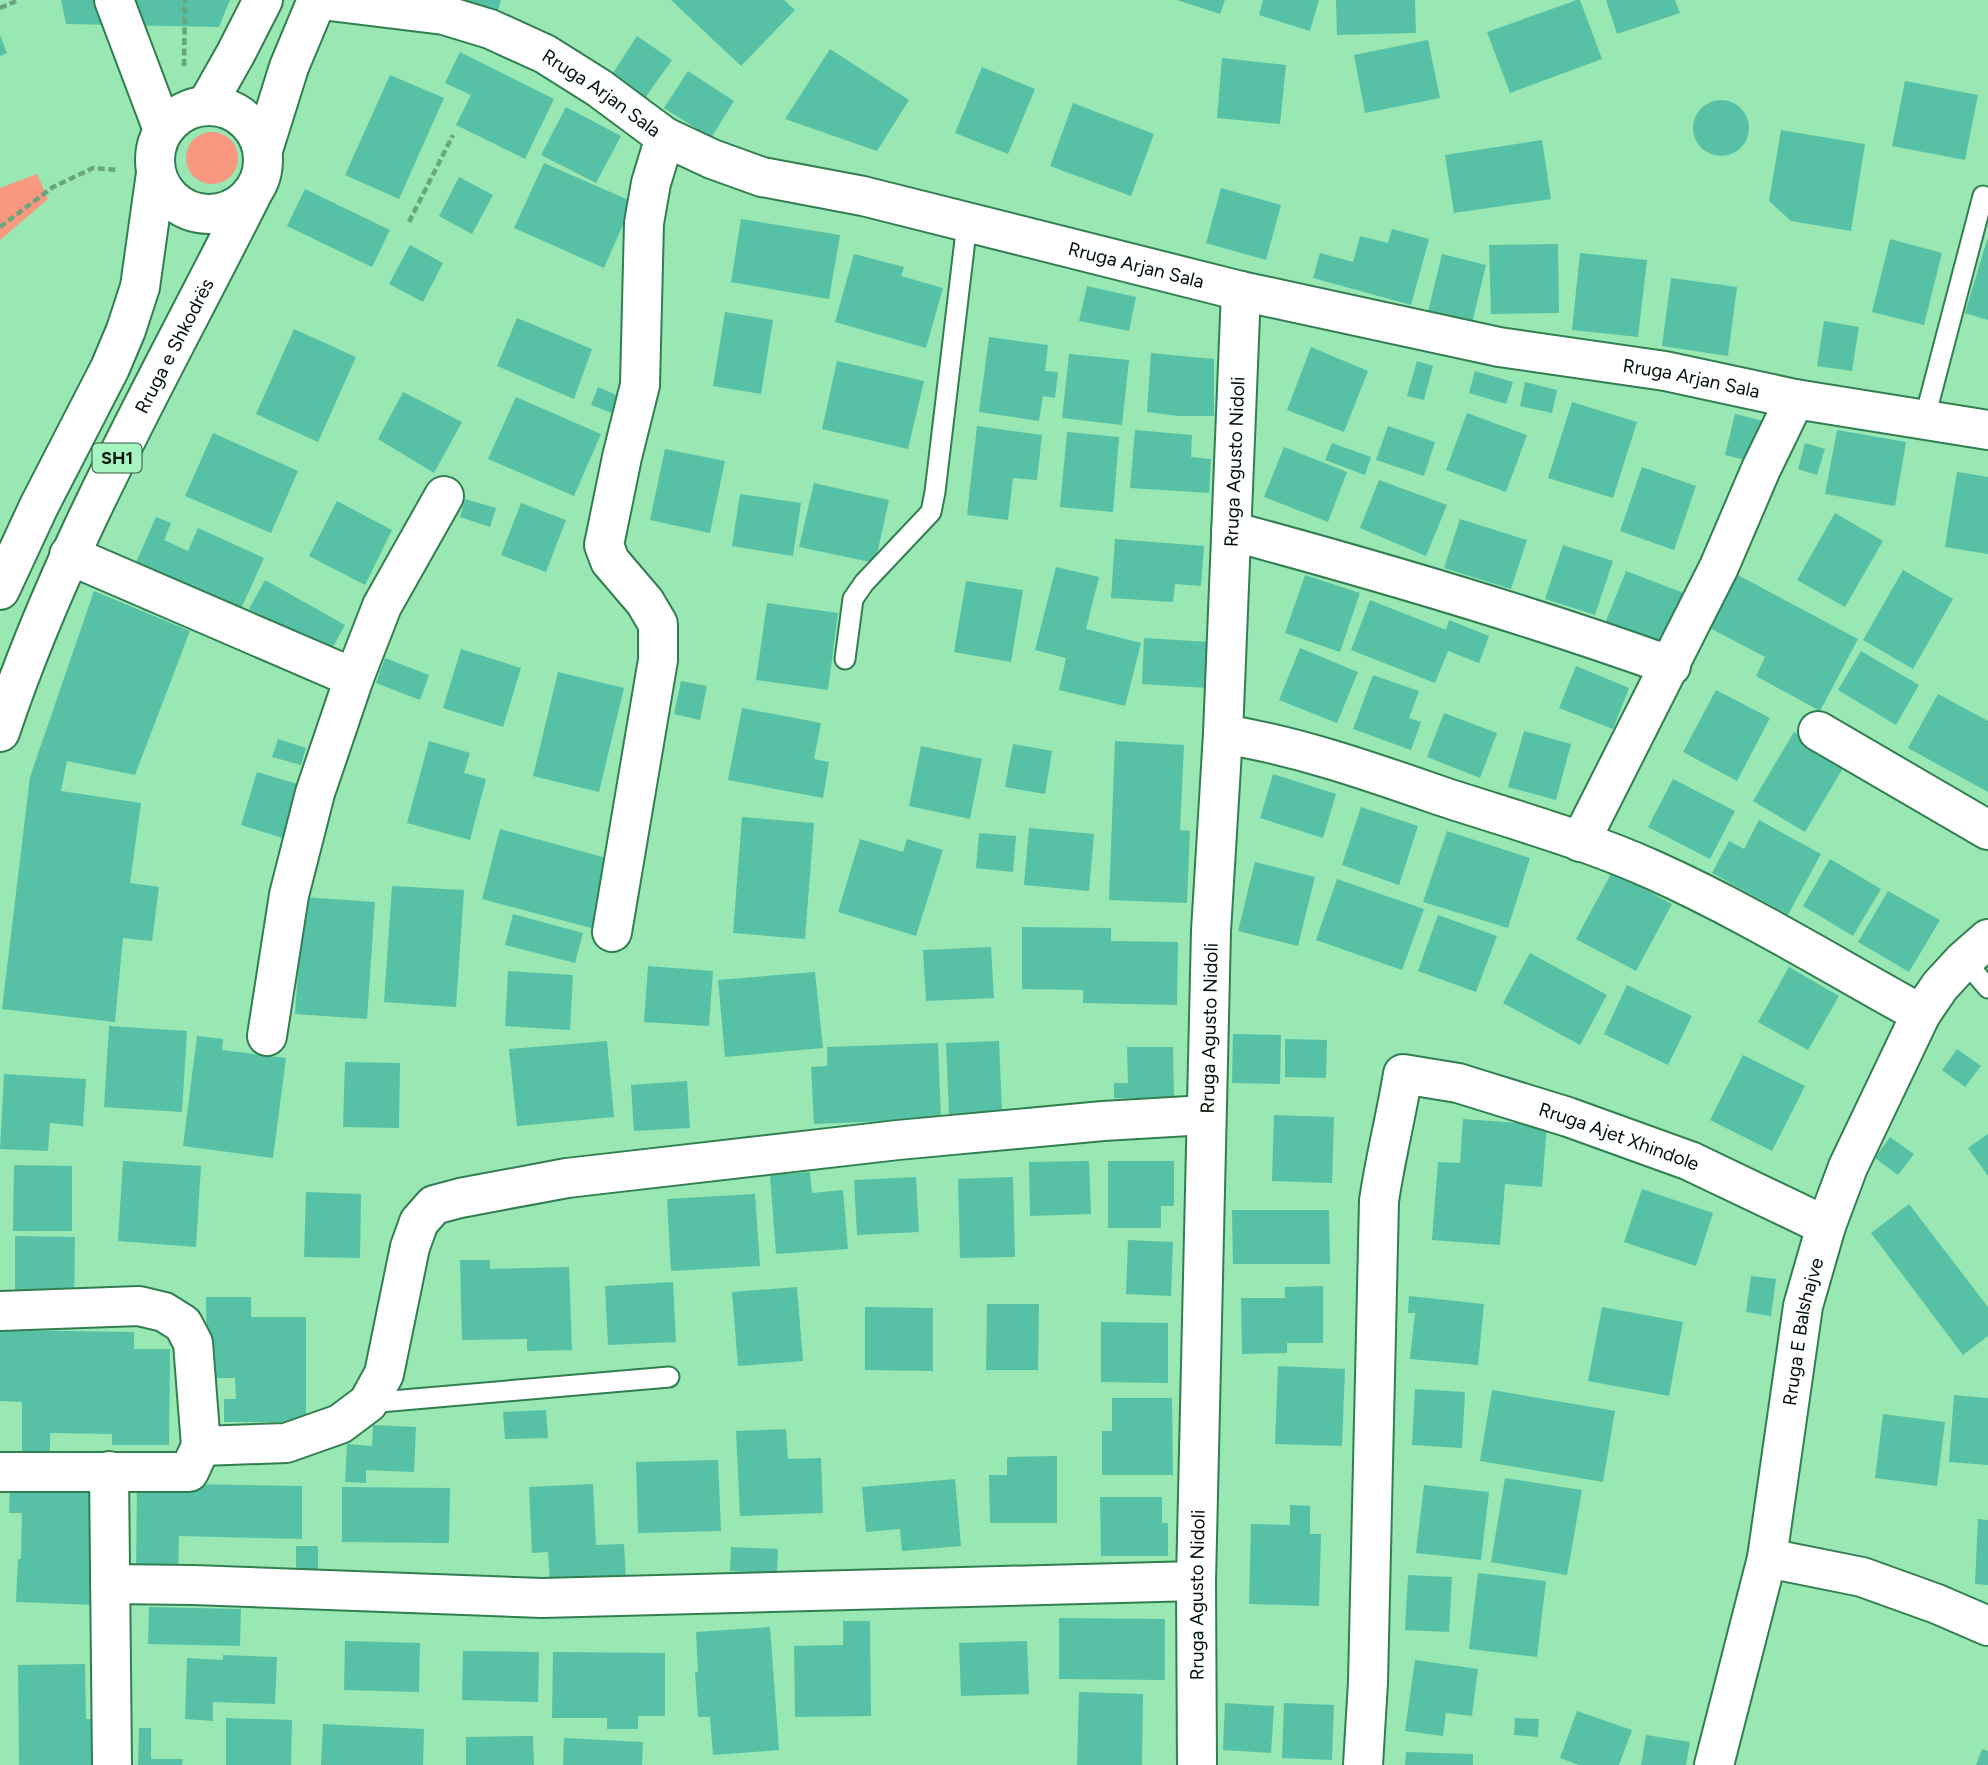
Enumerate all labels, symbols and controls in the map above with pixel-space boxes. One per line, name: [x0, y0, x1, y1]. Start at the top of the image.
street label: Rruga Arjan Sala: [538, 44, 666, 142]
street label: Rruga Arjan Sala: [1066, 237, 1207, 293]
street label: Rruga e Shkodrës: [130, 274, 218, 417]
street label: Rruga Arjan Sala: [1621, 354, 1762, 403]
street label: Rruga Agusto Nidoli: [1219, 376, 1249, 548]
road number: SH1: [92, 444, 142, 472]
street label: Rruga Agusto Nidoli: [1195, 943, 1222, 1114]
street label: Rruga Ajet Xhindole: [1536, 1097, 1703, 1175]
street label: Rruga E Balshajve: [1777, 1255, 1828, 1407]
street label: Rruga Agusto Nidoli: [1184, 1509, 1209, 1680]

